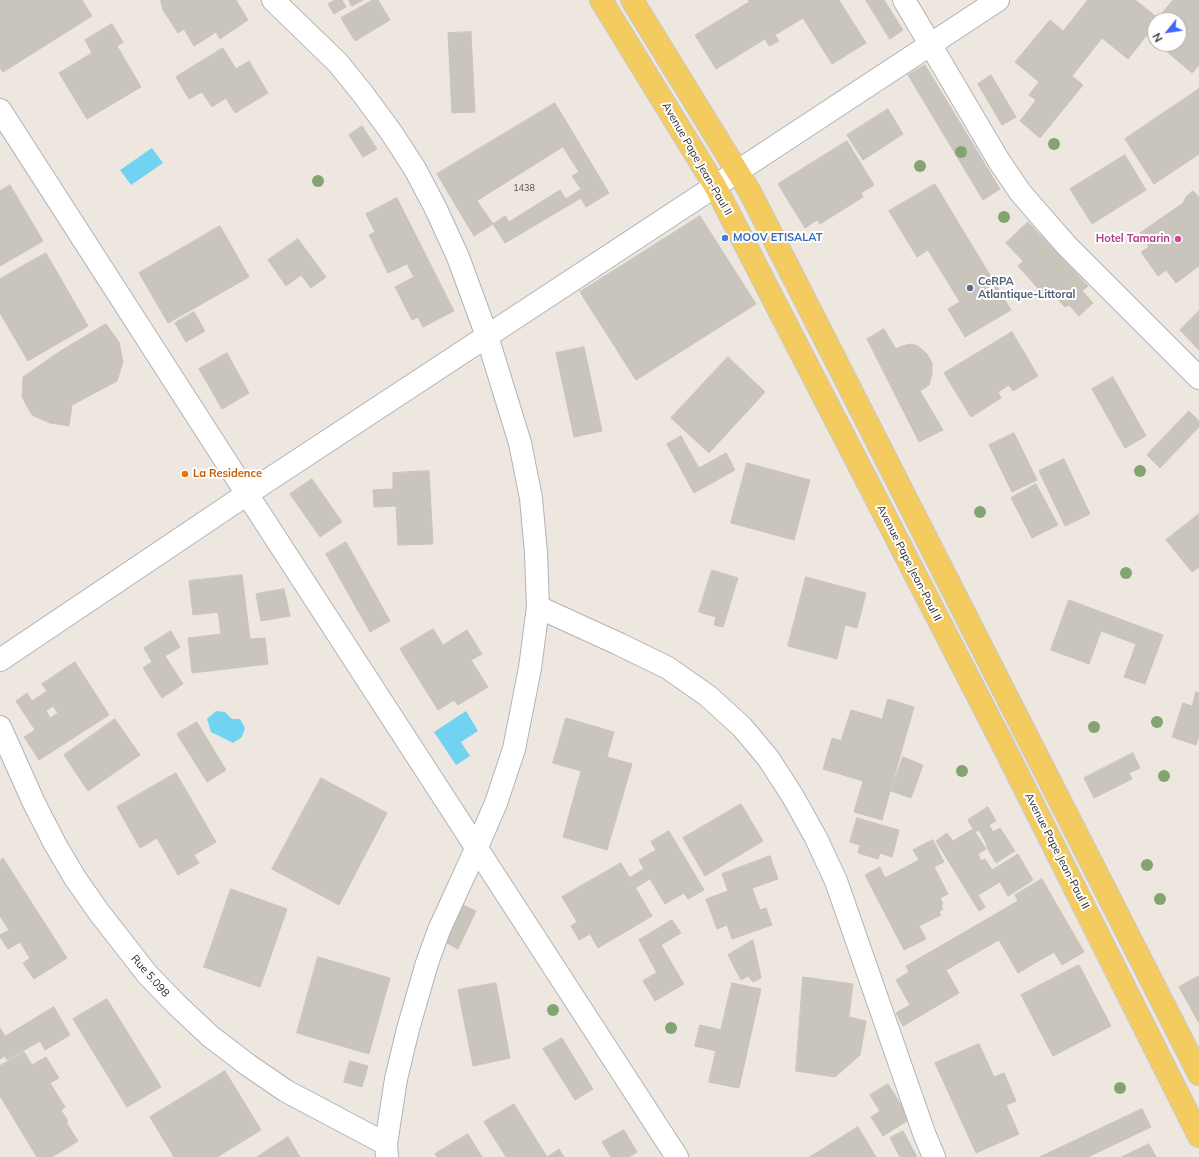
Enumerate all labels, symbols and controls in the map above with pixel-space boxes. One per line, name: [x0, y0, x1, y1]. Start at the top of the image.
north arrow: [1147, 12, 1187, 52]
text: N: [1149, 30, 1166, 45]
street label: Avenue Pape Jean-Paul II: [659, 100, 735, 218]
house number: 1438: [513, 183, 535, 193]
place label: MOOV ETISALAT: [733, 231, 823, 245]
place label: Hotel Tamarin: [1096, 232, 1170, 246]
marker: MOOV ETISALAT: [720, 233, 730, 243]
marker: Hotel Tamarin: [1173, 234, 1183, 244]
place label: CeRPA Atlantique-Littoral: [978, 275, 1075, 301]
marker: CeRPA Atlantique-Littoral: [965, 283, 975, 293]
place label: La Residence: [193, 467, 262, 481]
marker: La Residence: [180, 469, 190, 479]
street label: Avenue Pape Jean-Paul II: [874, 503, 944, 623]
street label: Avenue Pape Jean-Paul II: [1022, 791, 1092, 911]
street label: Rue 5.098: [128, 952, 172, 1000]

